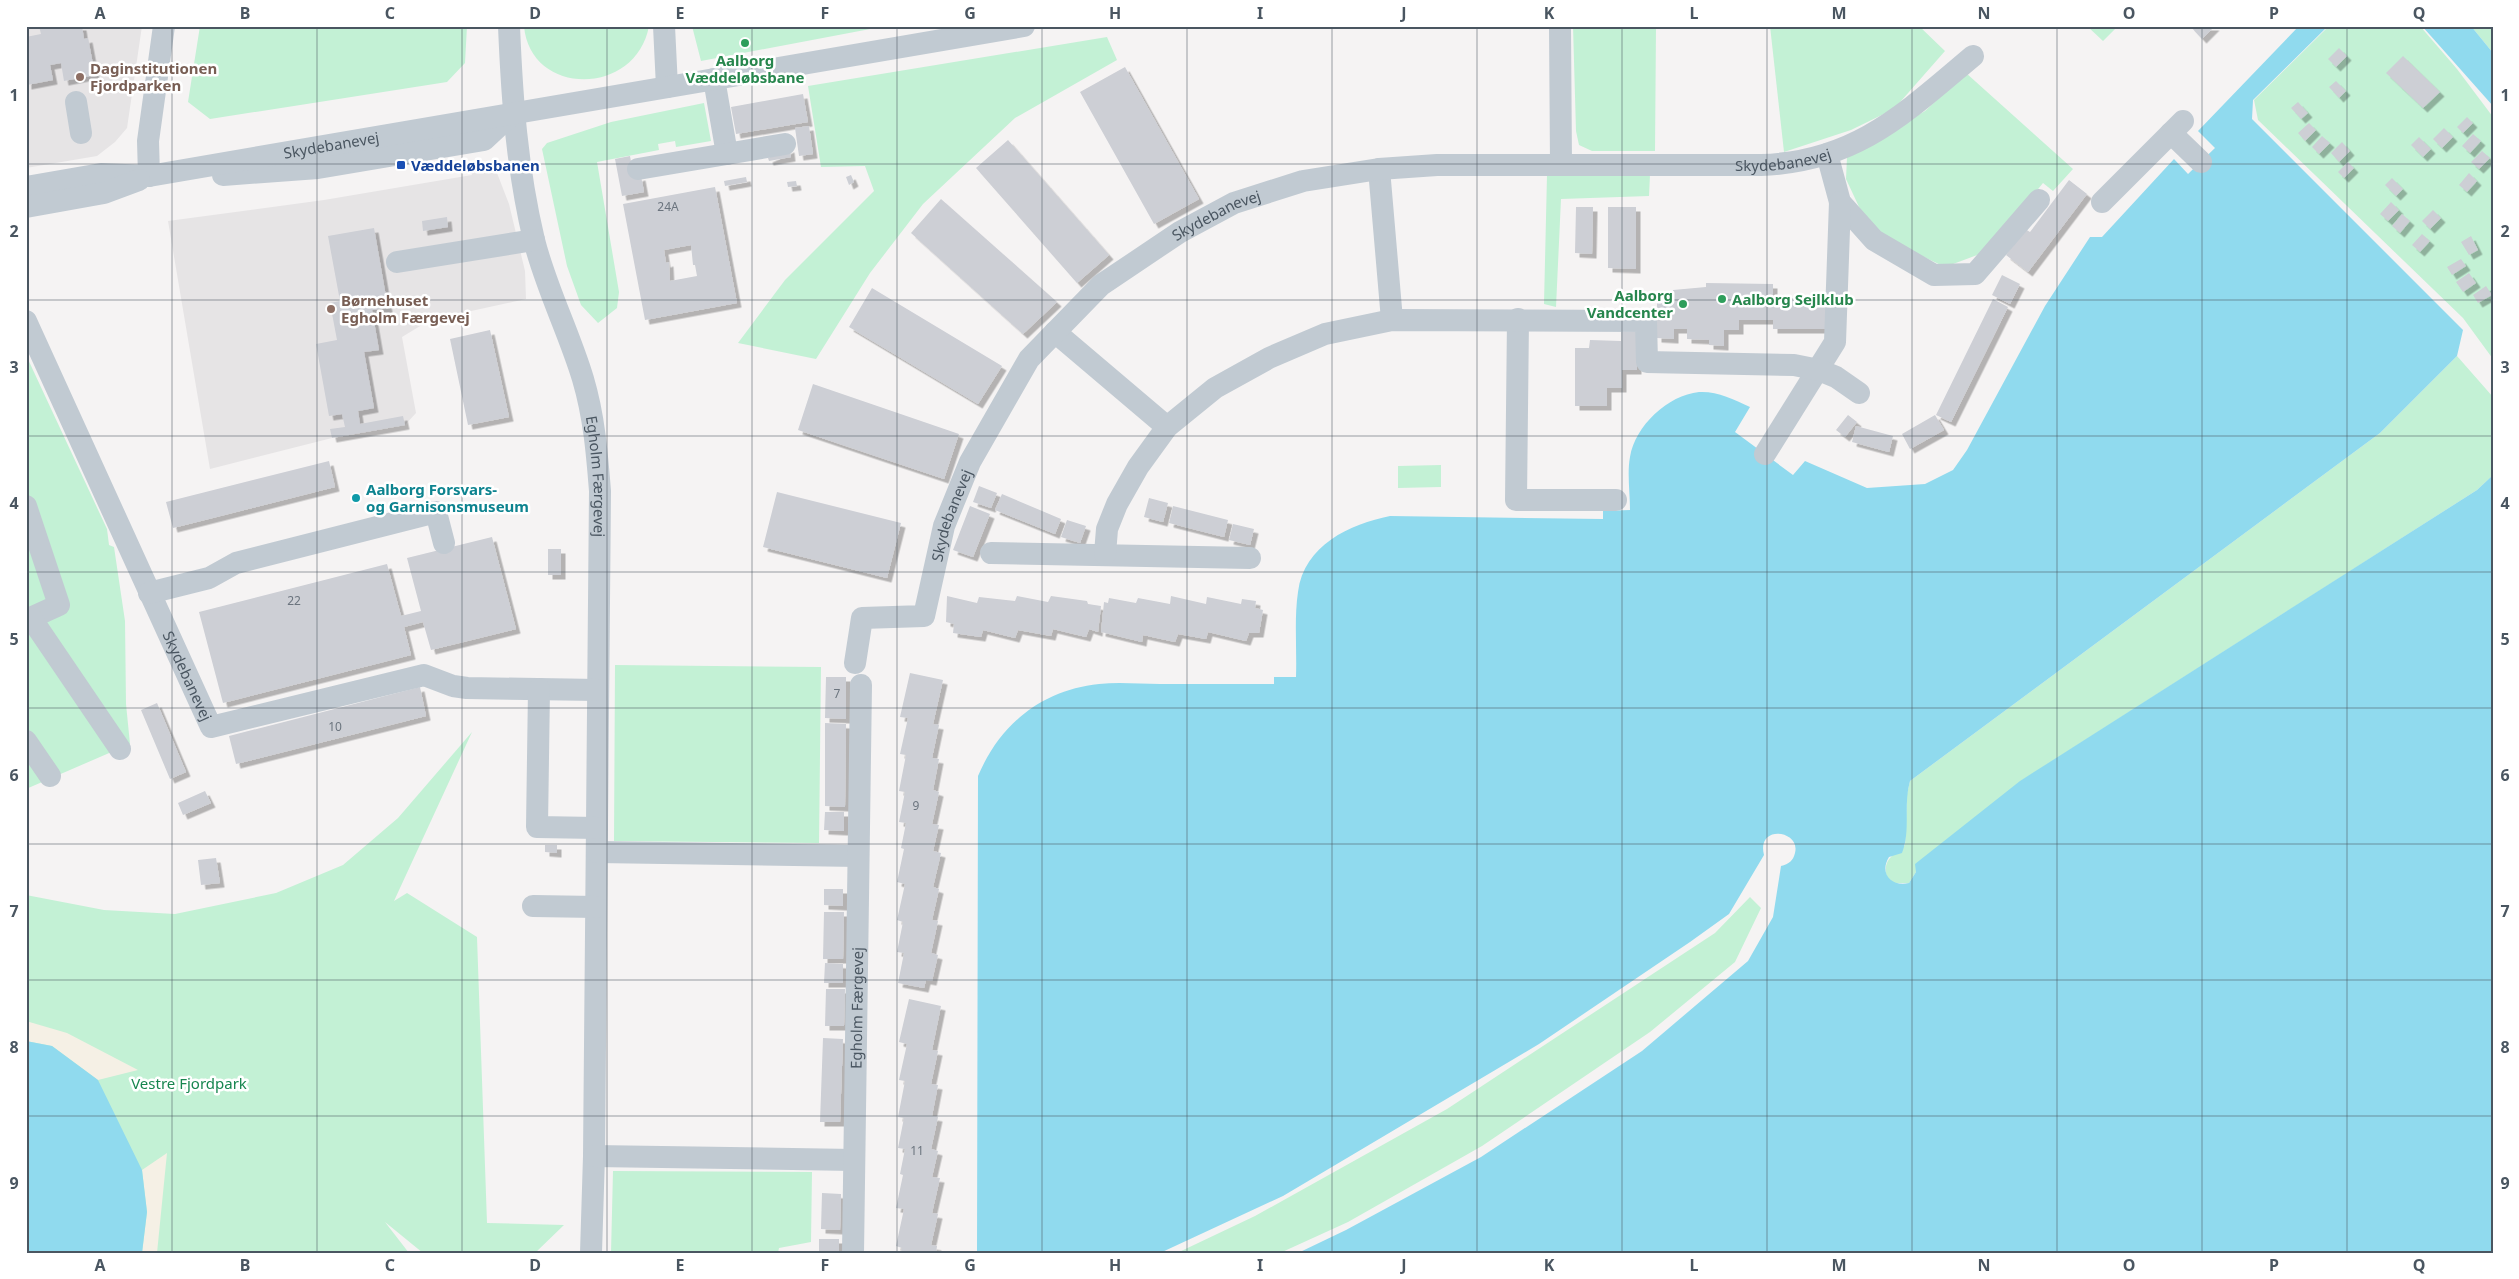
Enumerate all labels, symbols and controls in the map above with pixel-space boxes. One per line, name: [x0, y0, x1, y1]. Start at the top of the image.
text: A: [94, 2, 106, 24]
text: B: [240, 2, 250, 24]
text: C: [385, 2, 395, 24]
text: D: [529, 2, 541, 24]
text: E: [676, 2, 685, 24]
text: F: [821, 2, 829, 24]
text: G: [964, 2, 976, 24]
text: H: [1109, 2, 1121, 24]
text: I: [1257, 2, 1263, 24]
text: J: [1399, 2, 1407, 24]
text: K: [1544, 2, 1555, 24]
text: L: [1690, 2, 1699, 24]
text: M: [1831, 2, 1847, 24]
text: N: [1977, 2, 1991, 24]
text: O: [2123, 2, 2135, 24]
text: P: [2269, 2, 2279, 24]
text: Q: [2413, 2, 2425, 24]
marker: Aalborg Væddeløbsbane: [739, 37, 751, 49]
place label: Aalborg Væddeløbsbane: [685, 50, 805, 87]
place label: Daginstitutionen Fjordparken: [90, 58, 217, 95]
marker: Daginstitutionen Fjordparken: [74, 71, 86, 83]
text: 1: [9, 84, 19, 106]
text: 1: [2500, 84, 2510, 106]
street label: Skydebanevej: [282, 127, 381, 163]
street label: Skydebanevej: [1735, 143, 1834, 175]
place label: Væddeløbsbanen: [411, 155, 540, 175]
marker: Væddeløbsbanen: [395, 159, 407, 171]
street label: Skydebanevej: [1168, 185, 1263, 245]
house number: 24A: [657, 198, 679, 215]
text: 2: [9, 220, 19, 242]
text: 2: [2500, 220, 2510, 242]
place label: Aalborg Vandcenter: [1587, 285, 1673, 322]
place label: Aalborg Sejlklub: [1732, 289, 1854, 309]
place label: Børnehuset Egholm Færgevej: [341, 290, 470, 327]
marker: Aalborg Sejlklub: [1716, 293, 1728, 305]
marker: Aalborg Vandcenter: [1677, 298, 1689, 310]
marker: Børnehuset Egholm Færgevej: [325, 303, 337, 315]
text: 3: [9, 356, 19, 378]
text: 3: [2500, 356, 2510, 378]
street label: Egholm Færgevej: [582, 414, 610, 537]
street label: Skydebanevej: [926, 466, 976, 563]
place label: Aalborg Forsvars- og Garnisonsmuseum: [366, 479, 529, 516]
text: 4: [9, 492, 19, 514]
marker: Aalborg Forsvars- og Garnisonsmuseum: [350, 492, 362, 504]
text: 4: [2500, 492, 2510, 514]
house number: 22: [287, 592, 301, 609]
text: 5: [9, 628, 19, 650]
street label: Skydebanevej: [159, 628, 217, 724]
text: 5: [2500, 628, 2510, 650]
house number: 7: [834, 685, 841, 702]
house number: 10: [328, 718, 342, 735]
text: 6: [9, 764, 19, 786]
text: 6: [2500, 764, 2510, 786]
house number: 9: [913, 797, 920, 814]
text: 7: [9, 900, 19, 922]
text: 7: [2500, 900, 2510, 922]
street label: Egholm Færgevej: [846, 947, 867, 1069]
text: 8: [9, 1036, 19, 1058]
text: 8: [2500, 1036, 2510, 1058]
park label: Vestre Fjordpark: [131, 1073, 247, 1093]
house number: 11: [910, 1142, 924, 1159]
text: 9: [9, 1172, 19, 1194]
text: 9: [2500, 1172, 2510, 1194]
text: A: [94, 1254, 106, 1276]
text: B: [240, 1254, 250, 1276]
text: C: [385, 1254, 395, 1276]
text: D: [529, 1254, 541, 1276]
text: E: [676, 1254, 685, 1276]
text: F: [821, 1254, 829, 1276]
text: G: [964, 1254, 976, 1276]
text: H: [1109, 1254, 1121, 1276]
text: I: [1257, 1254, 1263, 1276]
text: J: [1399, 1254, 1407, 1276]
text: K: [1544, 1254, 1555, 1276]
text: L: [1690, 1254, 1699, 1276]
text: M: [1831, 1254, 1847, 1276]
text: N: [1977, 1254, 1991, 1276]
text: O: [2123, 1254, 2135, 1276]
text: P: [2269, 1254, 2279, 1276]
text: Q: [2413, 1254, 2425, 1276]

